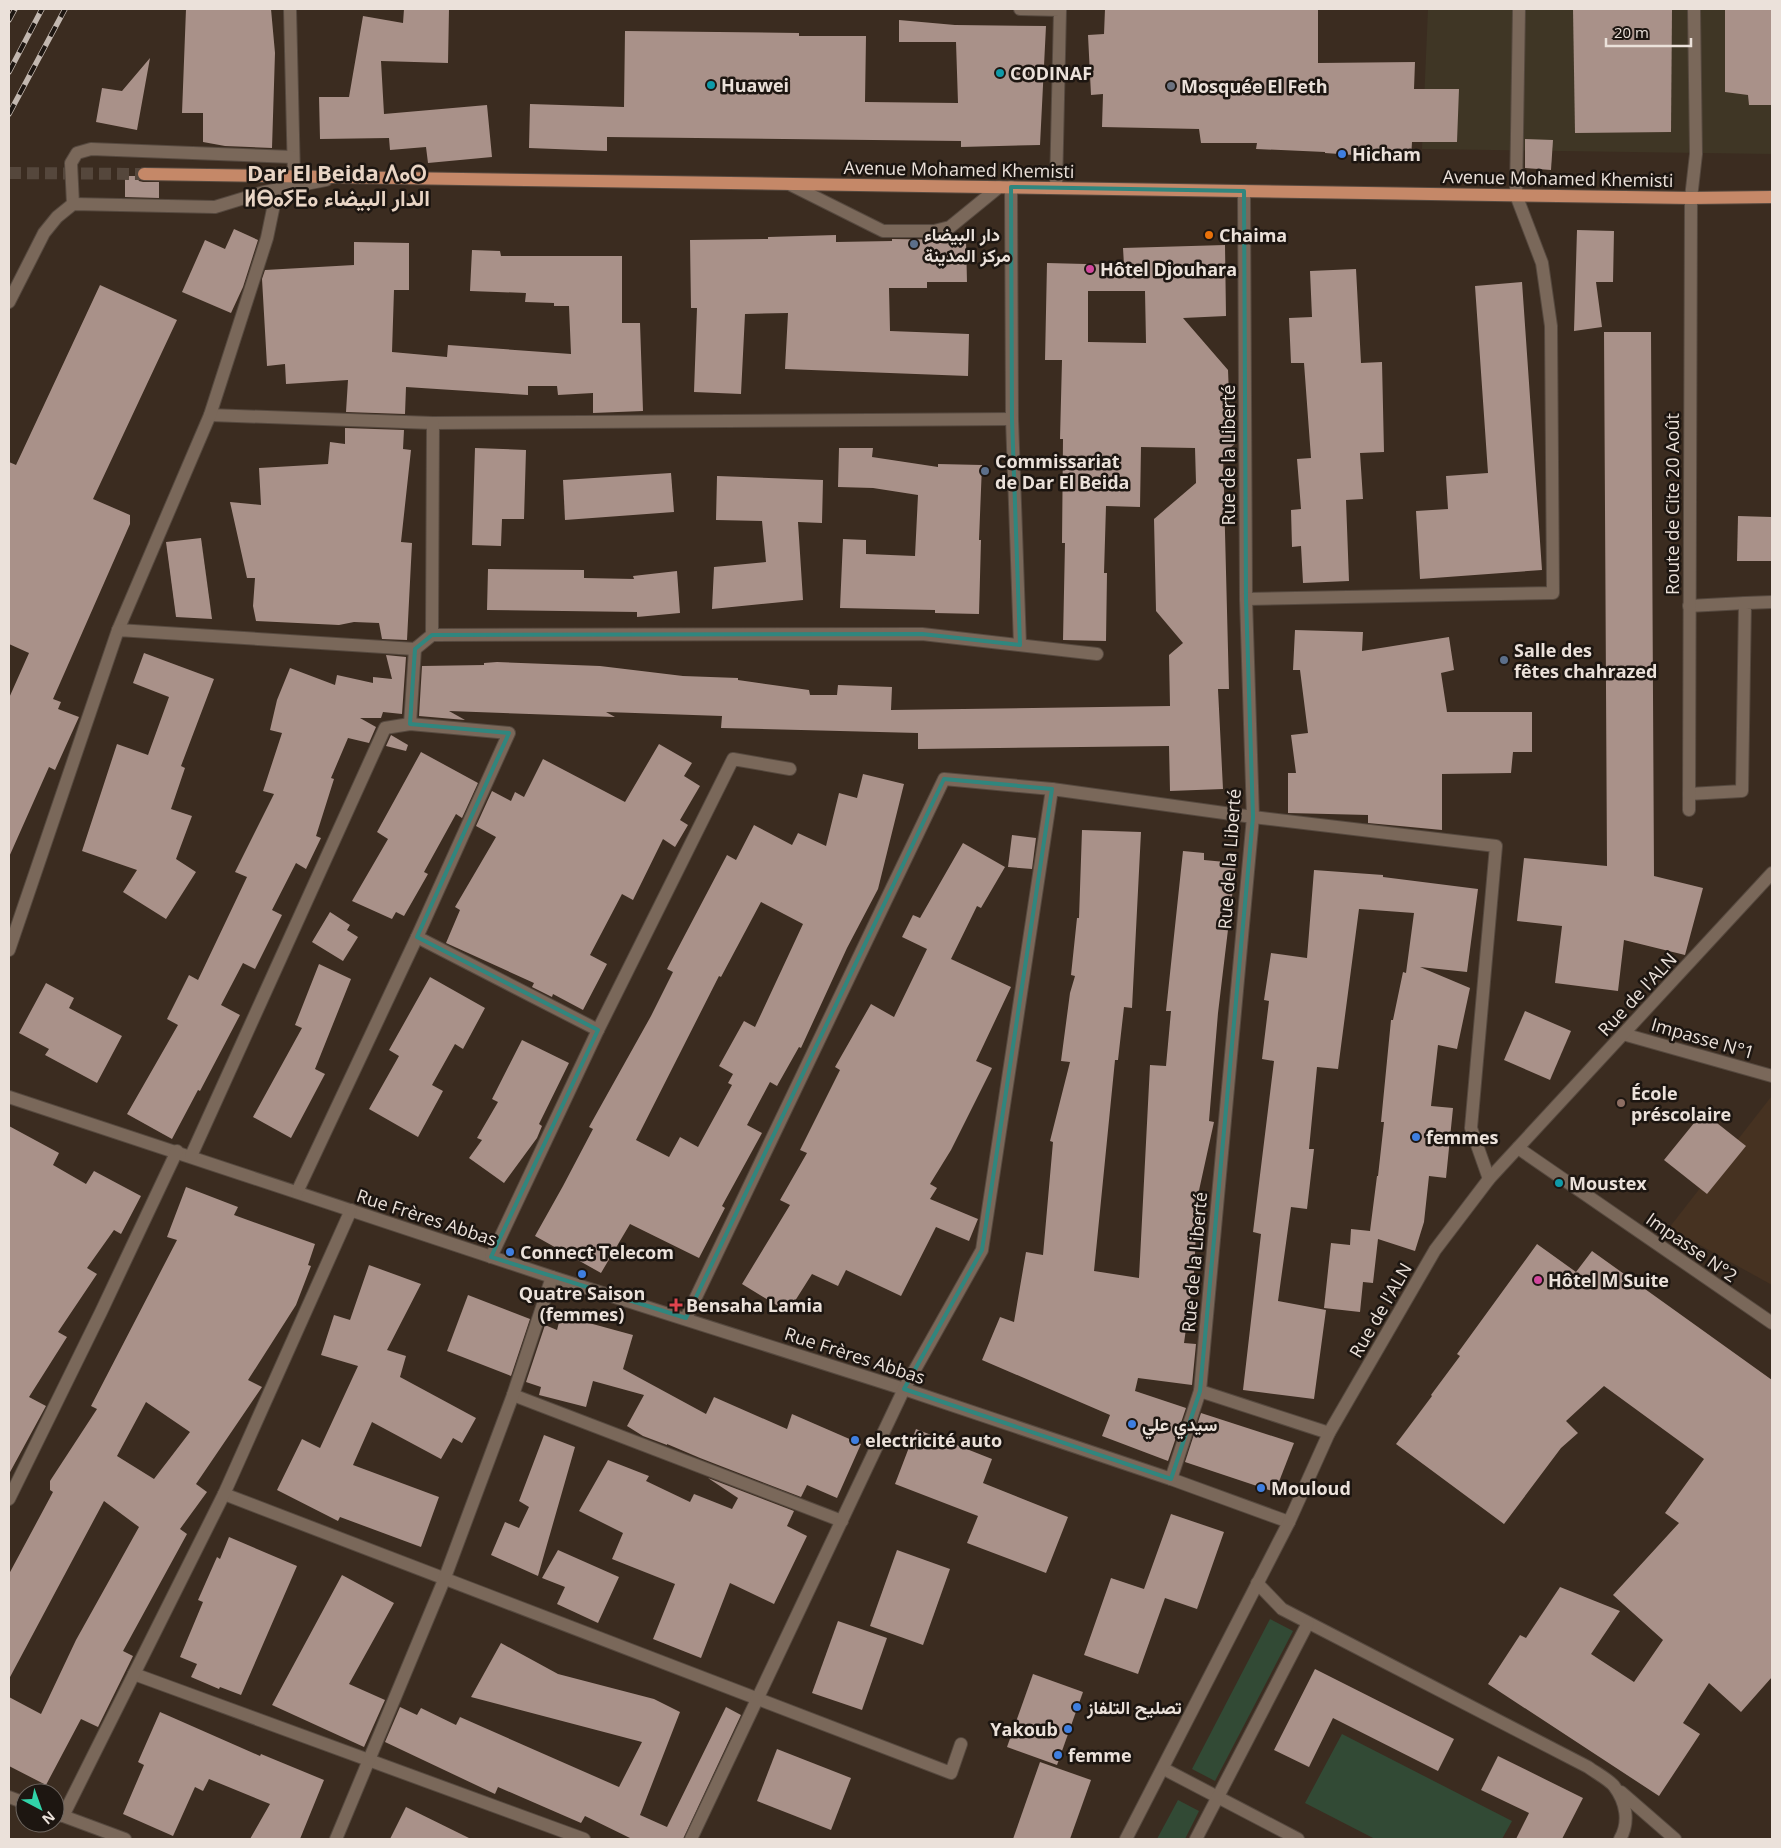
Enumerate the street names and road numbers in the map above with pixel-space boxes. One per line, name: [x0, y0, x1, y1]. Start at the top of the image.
street label: Avenue Mohamed Khemisti: [843, 155, 1075, 183]
street label: Avenue Mohamed Khemisti: [1442, 164, 1674, 192]
street label: Rue de la Liberté: [1216, 385, 1240, 525]
street label: Route de Cite 20 Août: [1660, 413, 1684, 595]
street label: Rue de la Liberté: [1212, 788, 1246, 930]
street label: Rue de l'ALN: [1592, 947, 1682, 1041]
street label: Impasse N°1: [1649, 1012, 1757, 1064]
street label: Rue Frères Abbas: [354, 1183, 500, 1251]
street label: Rue de la Liberté: [1176, 1191, 1212, 1333]
street label: Impasse N°2: [1642, 1207, 1742, 1287]
street label: Rue de l'ALN: [1343, 1258, 1417, 1362]
street label: Rue Frères Abbas: [782, 1321, 928, 1389]

